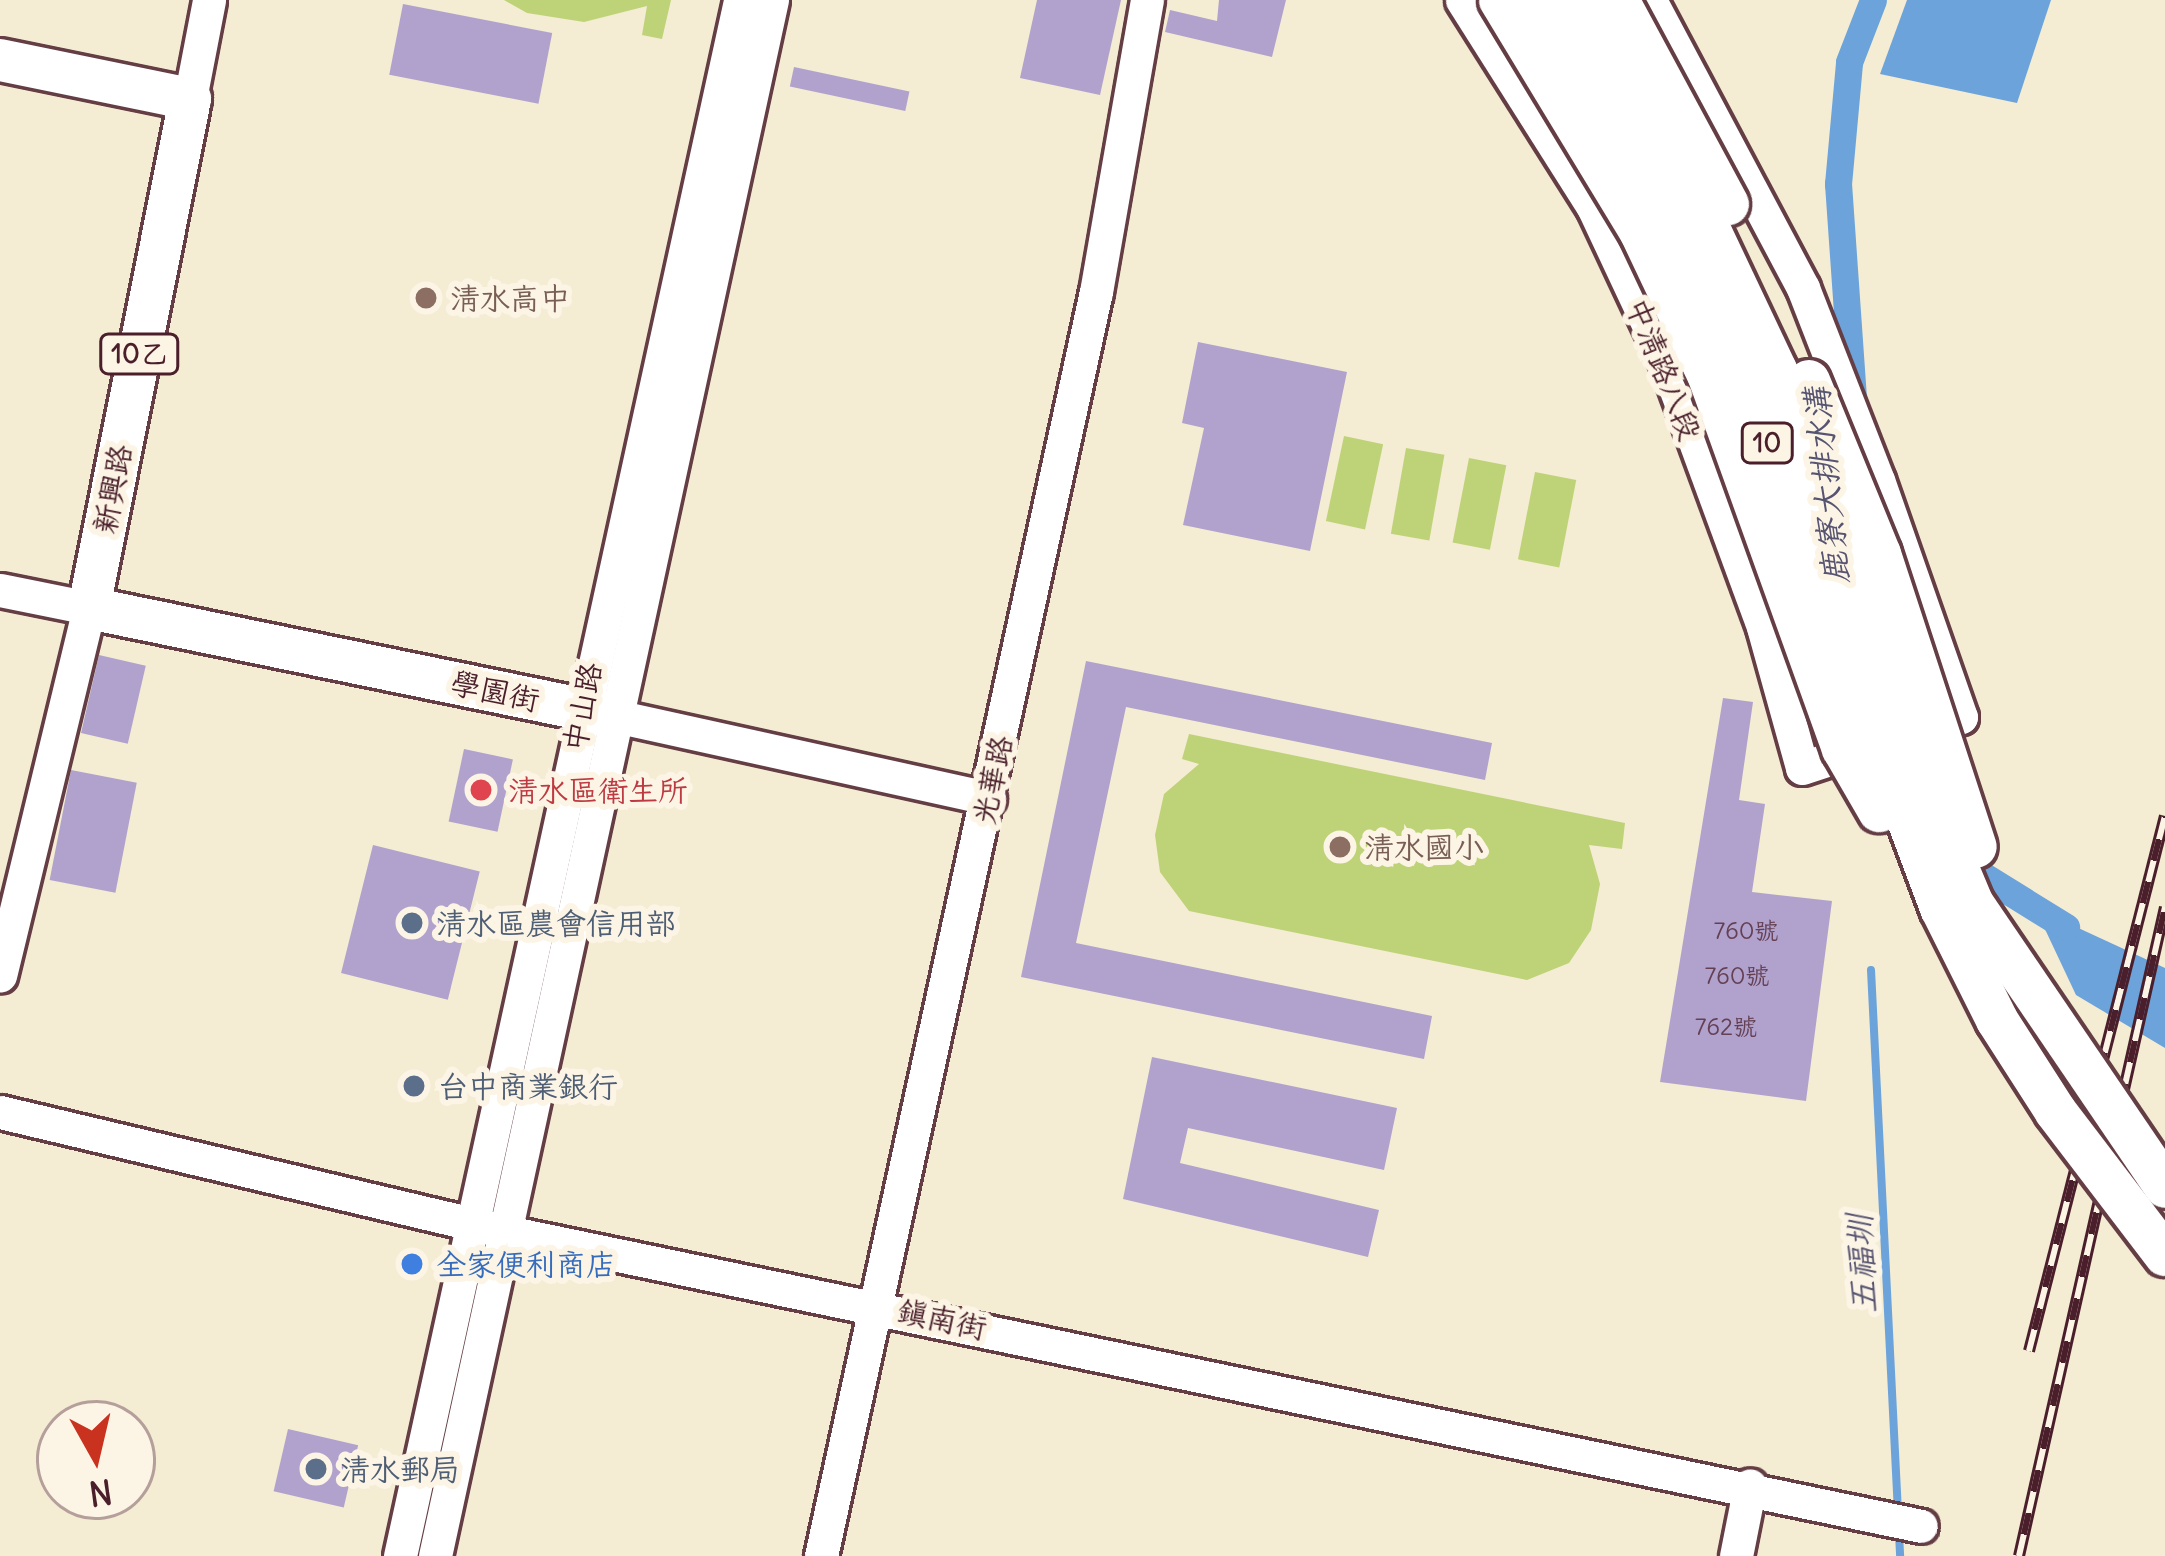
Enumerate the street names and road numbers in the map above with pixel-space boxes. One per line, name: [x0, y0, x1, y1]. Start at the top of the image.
street label: 中清路八段: [1619, 293, 1709, 445]
road number: 10乙: [97, 333, 181, 375]
road number: 10: [1740, 422, 1794, 464]
street label: 新興路: [86, 441, 138, 537]
street label: 中山路: [556, 659, 608, 755]
street label: 學園街: [447, 664, 543, 718]
street label: 光華路: [965, 732, 1019, 828]
street label: 鎮南街: [894, 1292, 990, 1346]

